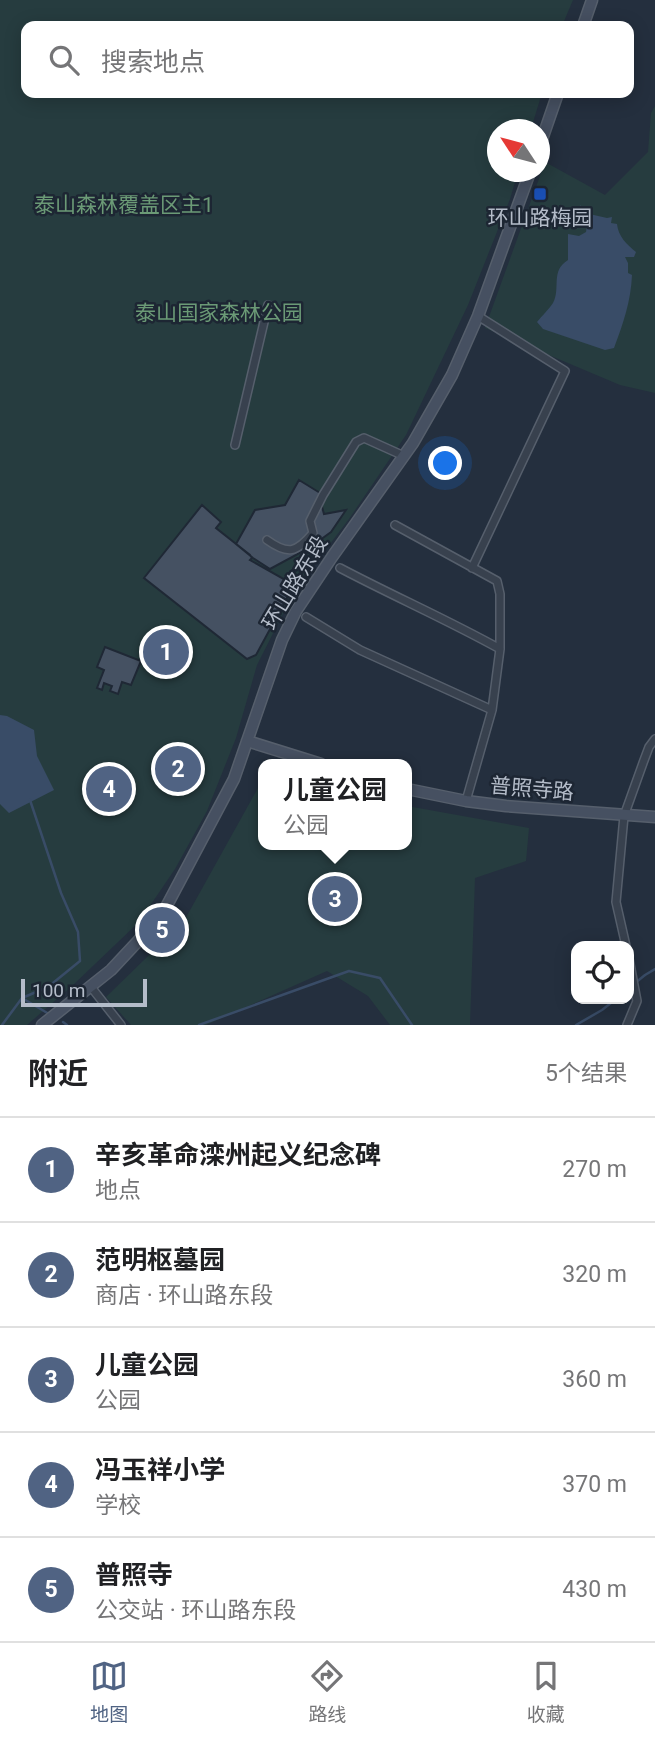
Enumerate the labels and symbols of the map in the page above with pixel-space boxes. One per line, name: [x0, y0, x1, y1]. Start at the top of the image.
north arrow: [487, 119, 550, 182]
marker: 环山路梅园: [532, 186, 548, 202]
park label: 泰山森林覆盖区主1: [34, 193, 214, 217]
place label: 环山路梅园: [488, 206, 593, 230]
park label: 泰山国家森林公园: [135, 301, 303, 325]
your location: [428, 446, 462, 480]
street label: 环山路东段: [258, 532, 332, 634]
pin: 1: [143, 626, 189, 678]
pin: 2: [155, 743, 201, 795]
pin: 4: [86, 763, 132, 815]
street label: 普照寺路: [489, 773, 575, 805]
pin: 3: [312, 873, 358, 925]
pin: 5: [139, 904, 185, 956]
scale bar: [21, 976, 147, 1008]

